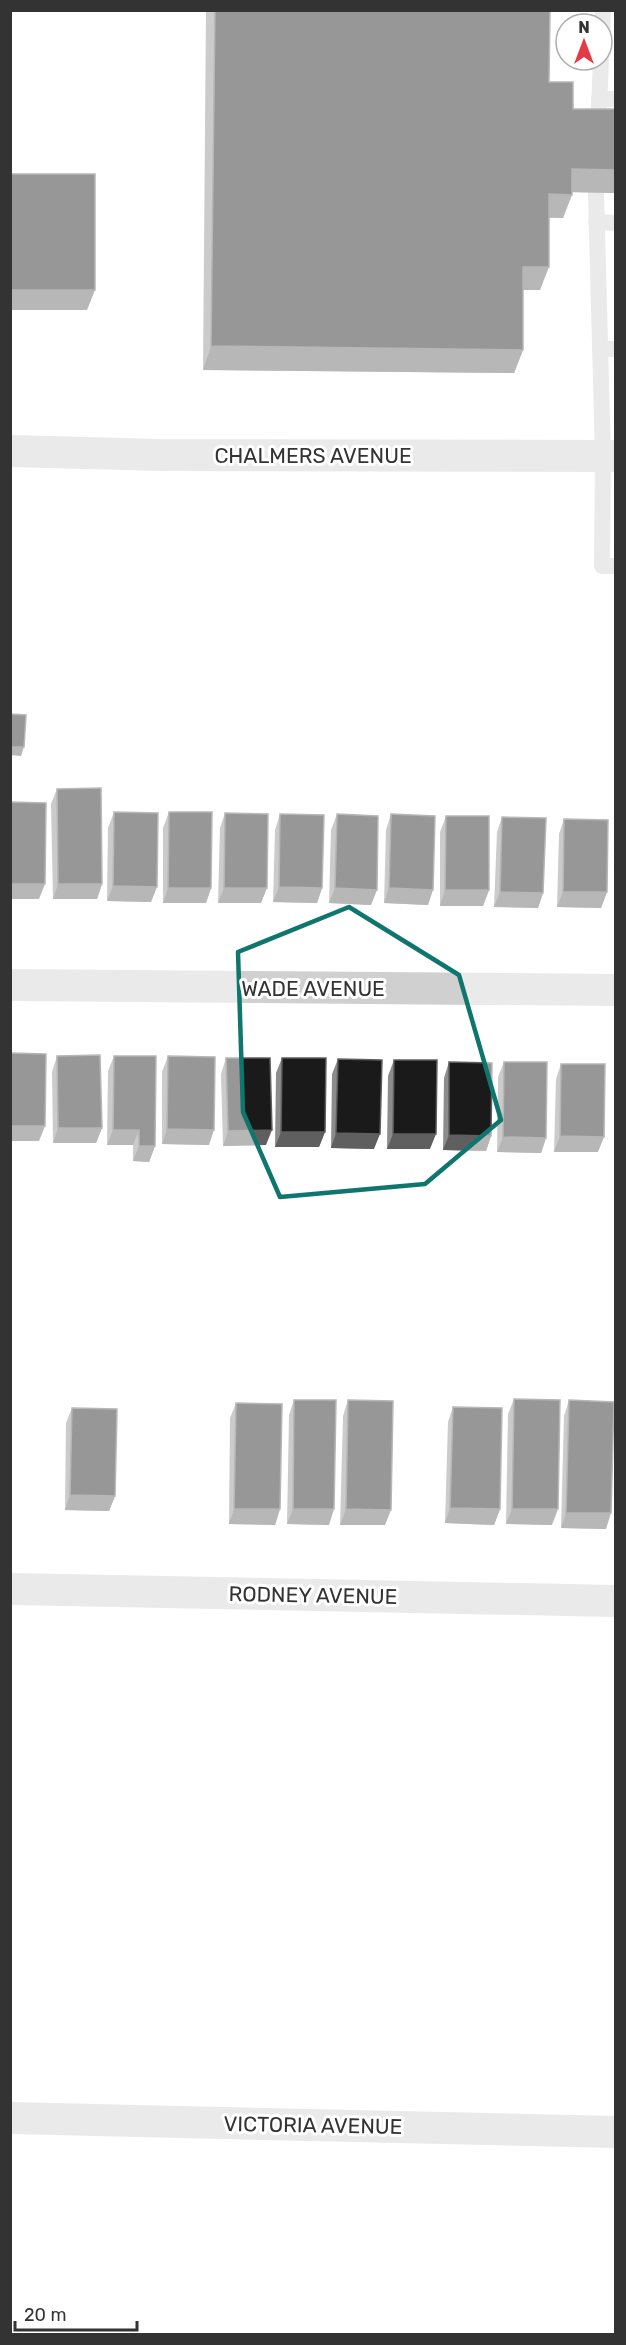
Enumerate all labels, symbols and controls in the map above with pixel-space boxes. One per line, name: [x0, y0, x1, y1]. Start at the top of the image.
north arrow: [554, 12, 614, 72]
text: N: [578, 18, 590, 37]
street label: CHALMERS AVENUE: [214, 443, 412, 468]
street label: WADE AVENUE: [241, 976, 385, 1001]
street label: RODNEY AVENUE: [228, 1581, 398, 1609]
street label: VICTORIA AVENUE: [223, 2111, 403, 2139]
scale bar: [15, 2294, 136, 2332]
text: 20 m: [24, 2304, 66, 2326]

